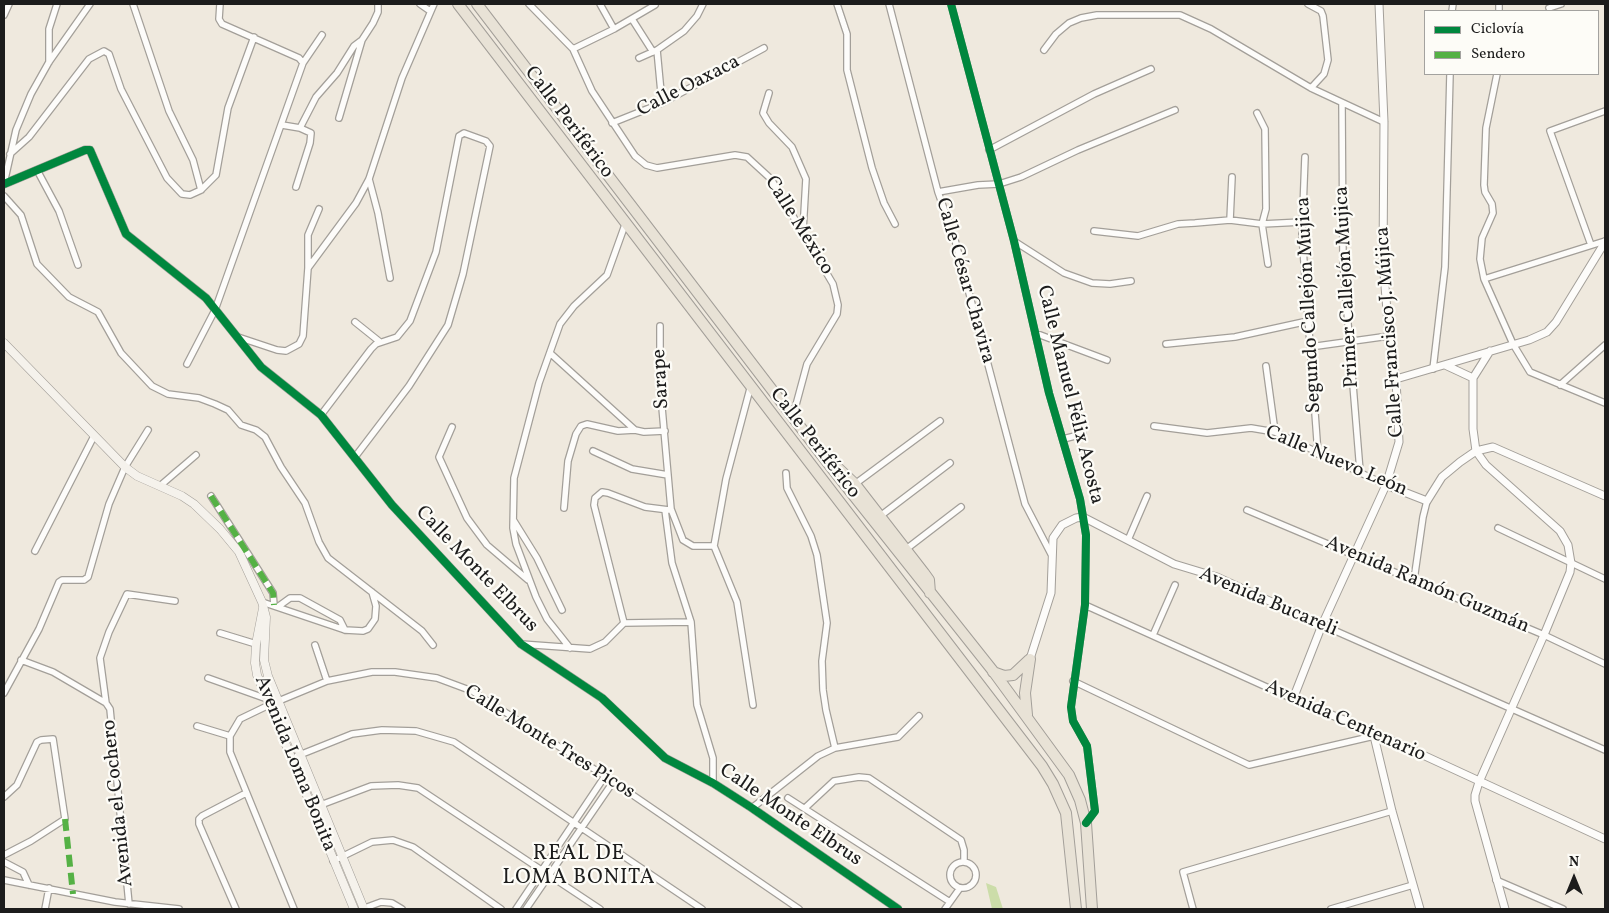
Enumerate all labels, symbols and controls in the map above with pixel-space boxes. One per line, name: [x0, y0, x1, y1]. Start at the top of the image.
legend: [1424, 10, 1599, 75]
text: Ciclovía: [1471, 19, 1524, 40]
text: Sendero: [1471, 44, 1525, 65]
street label: Calle Oaxaca: [634, 51, 744, 123]
street label: Calle Periférico: [518, 62, 618, 184]
street label: Calle México: [758, 172, 838, 280]
street label: Primer Callejón Mujica: [1331, 185, 1365, 389]
street label: Calle César Chavira: [929, 195, 999, 367]
street label: Segundo Callejón Mujica: [1292, 196, 1328, 414]
street label: Calle Francisco J. Mújica: [1372, 226, 1410, 438]
street label: Calle Manuel Félix Acosta: [1030, 283, 1108, 507]
street label: Sarape: [648, 348, 676, 410]
street label: Calle Periférico: [763, 384, 865, 504]
street label: Calle Nuevo León: [1261, 421, 1411, 503]
street label: Calle Monte Elbrus: [409, 502, 543, 638]
street label: Avenida Ramón Guzmán: [1321, 532, 1533, 640]
street label: Avenida Bucareli: [1195, 563, 1341, 643]
street label: Avenida Loma Bonita: [248, 673, 340, 855]
street label: Avenida Centenario: [1261, 676, 1429, 768]
street label: Calle Monte Tres Picos: [459, 681, 639, 805]
street label: Avenida el Cochero: [98, 718, 140, 888]
street label: Calle Monte Elbrus: [714, 759, 866, 873]
district label: REAL DE LOMA BONITA: [501, 842, 657, 892]
north arrow: [1549, 853, 1599, 903]
text: N: [1569, 853, 1579, 872]

